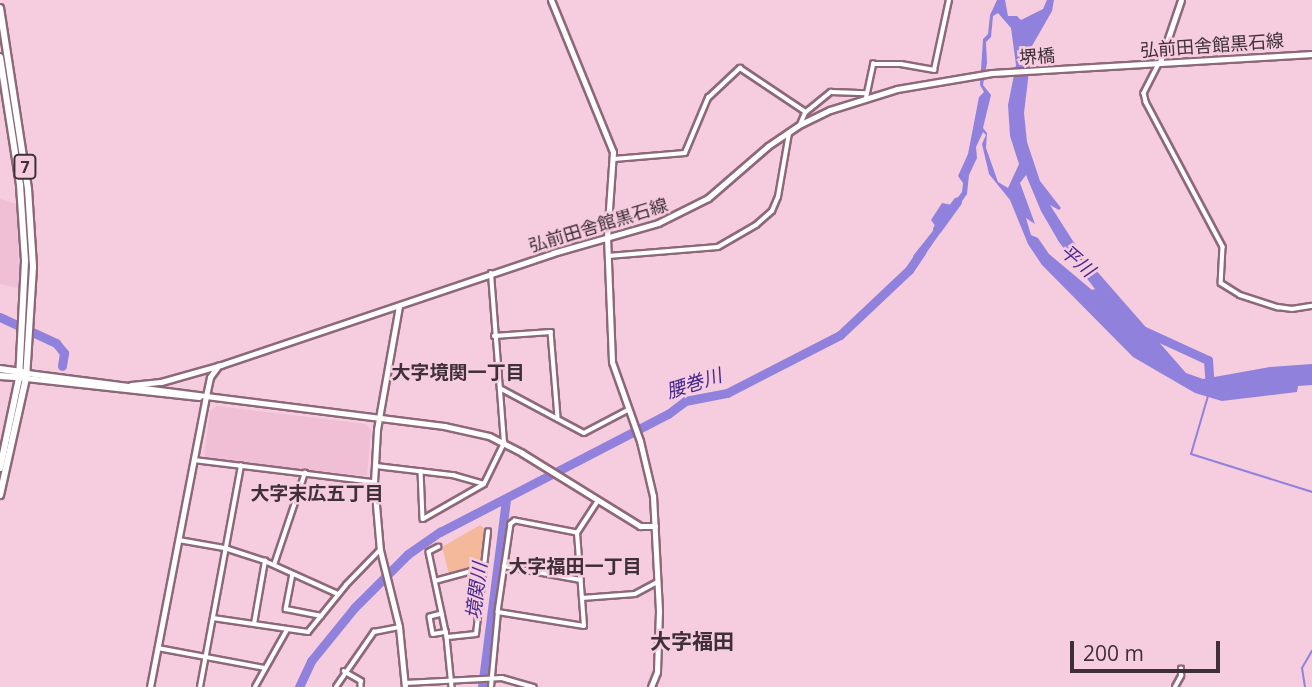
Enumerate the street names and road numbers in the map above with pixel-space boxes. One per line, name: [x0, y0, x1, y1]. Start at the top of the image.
street label: 弘前田舎館黒石線: [1139, 29, 1285, 61]
street label: 堺橋: [1018, 44, 1056, 68]
road number: 7: [13, 154, 37, 180]
street label: 弘前田舎館黒石線: [526, 194, 670, 256]

